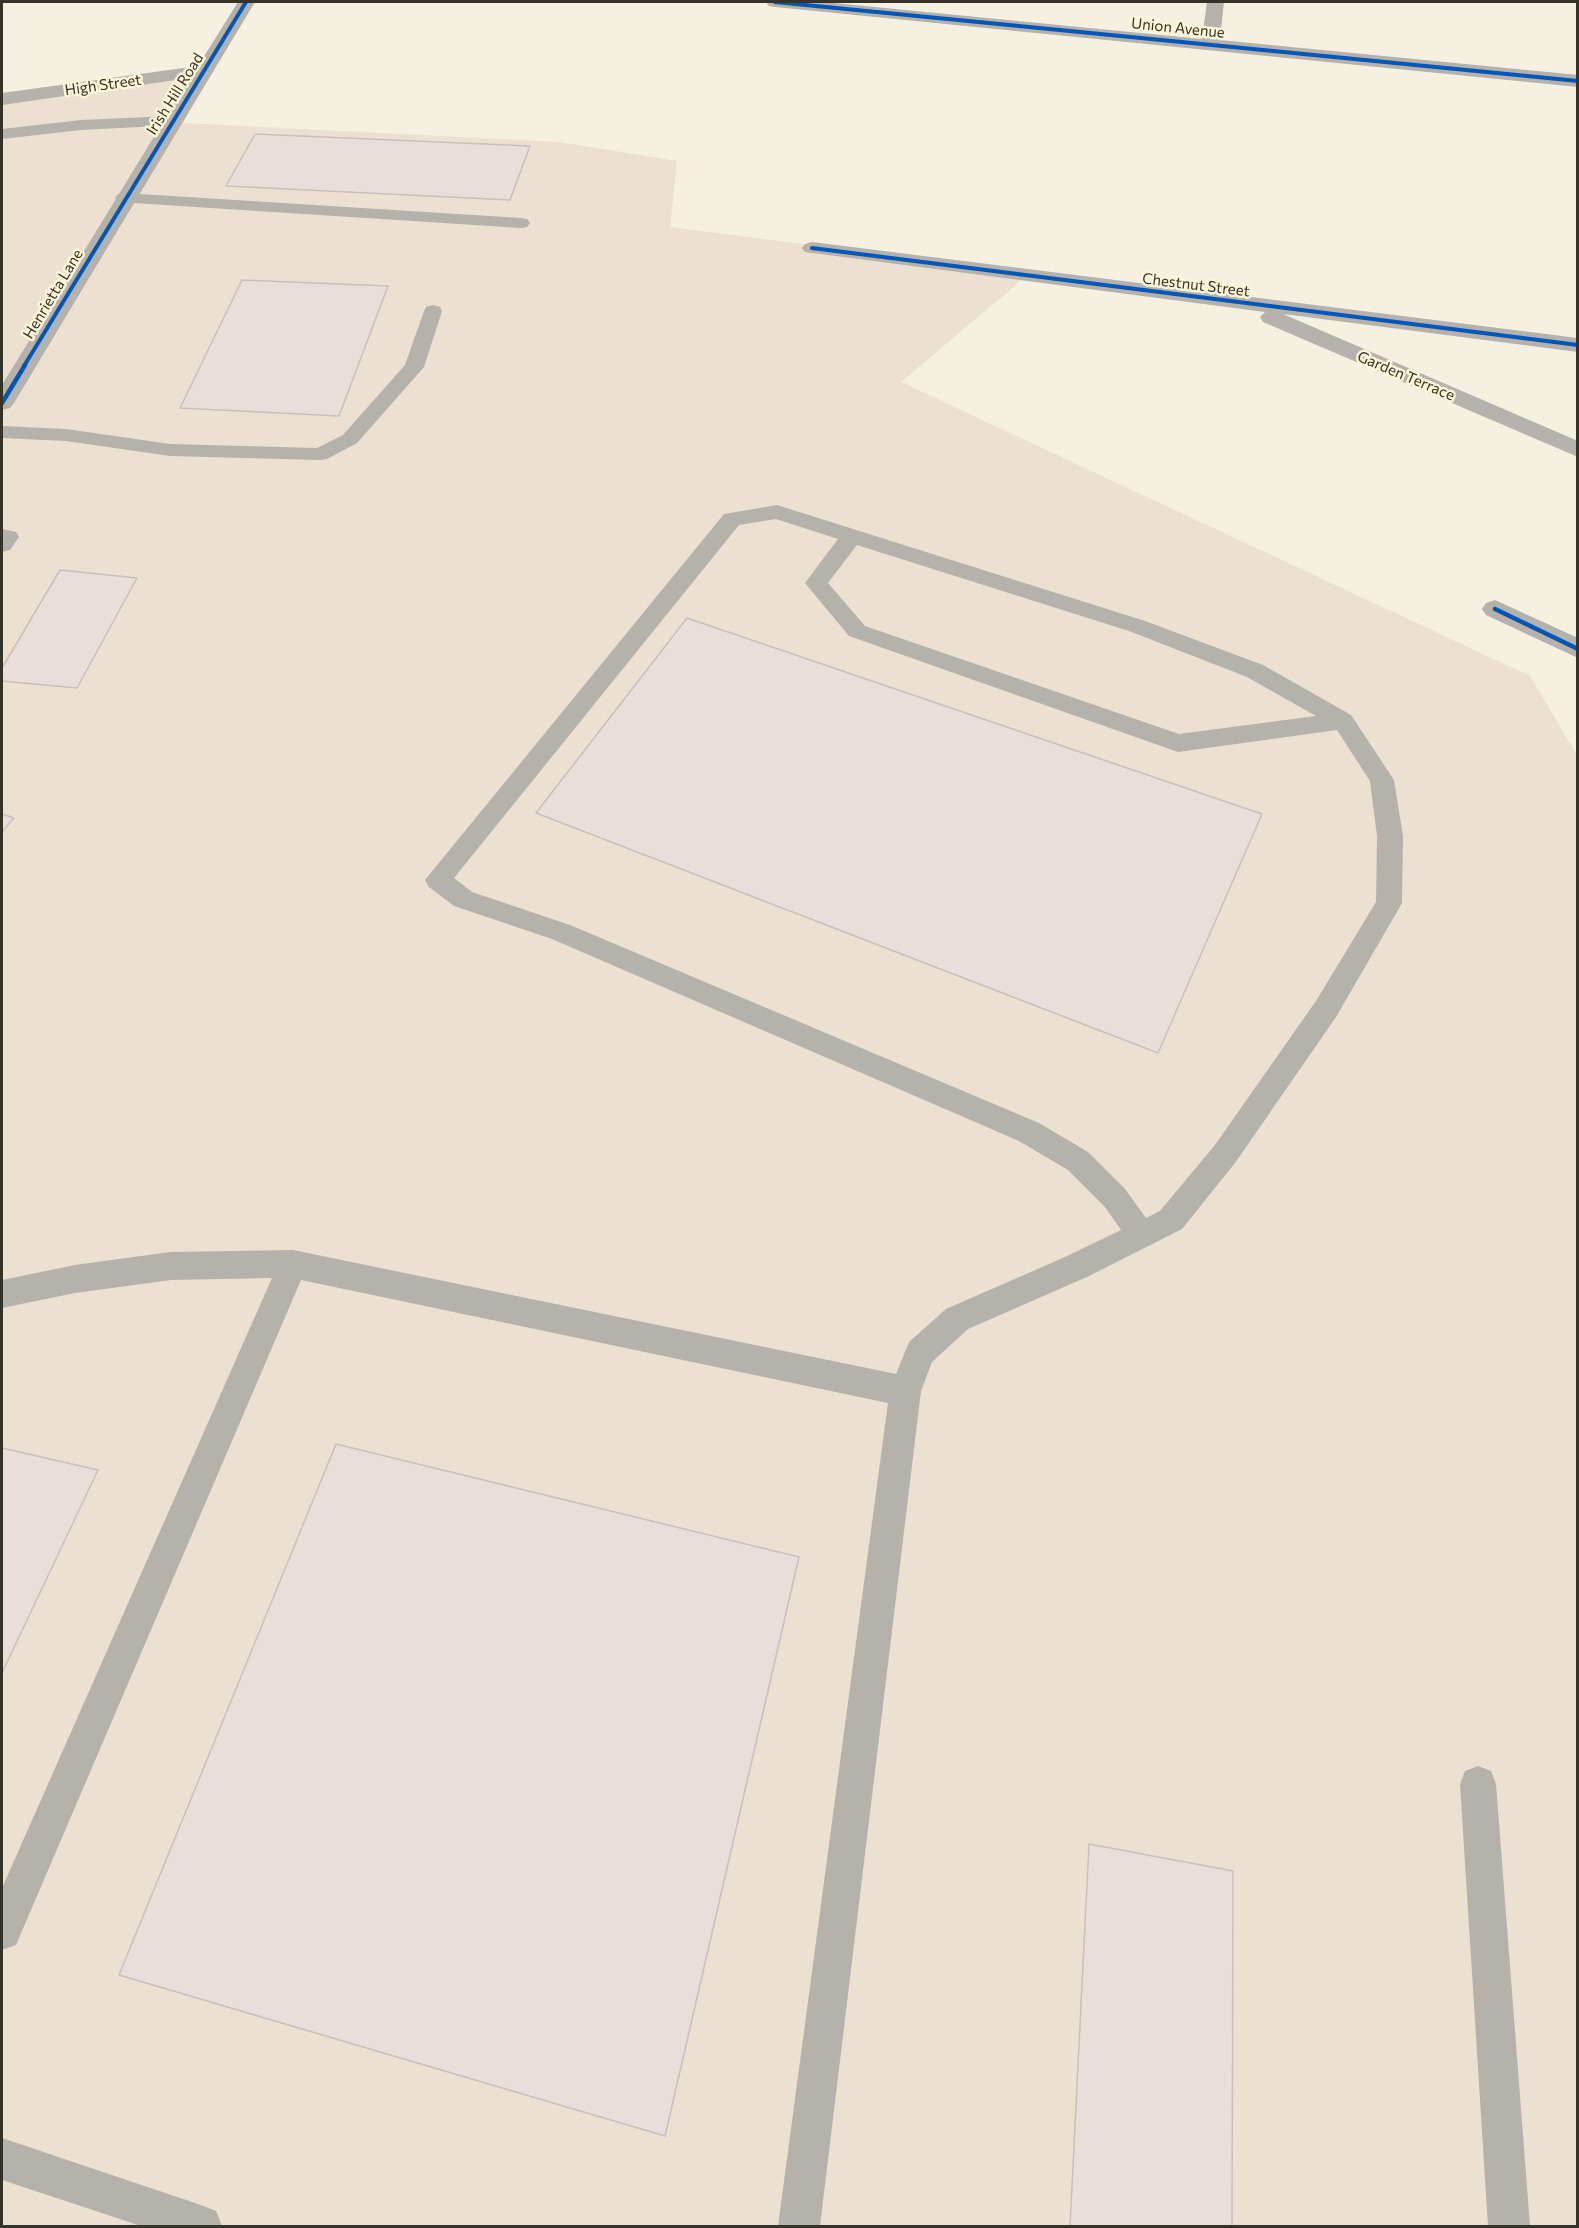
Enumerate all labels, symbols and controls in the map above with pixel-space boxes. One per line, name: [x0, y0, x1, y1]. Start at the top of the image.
street label: Union Avenue: [1130, 14, 1226, 42]
street label: Irish Hill Road: [143, 50, 207, 138]
street label: High Street: [64, 71, 142, 99]
street label: Henrietta Lane: [19, 246, 87, 342]
street label: Chestnut Street: [1141, 269, 1251, 301]
street label: Garden Terrace: [1355, 347, 1457, 405]

